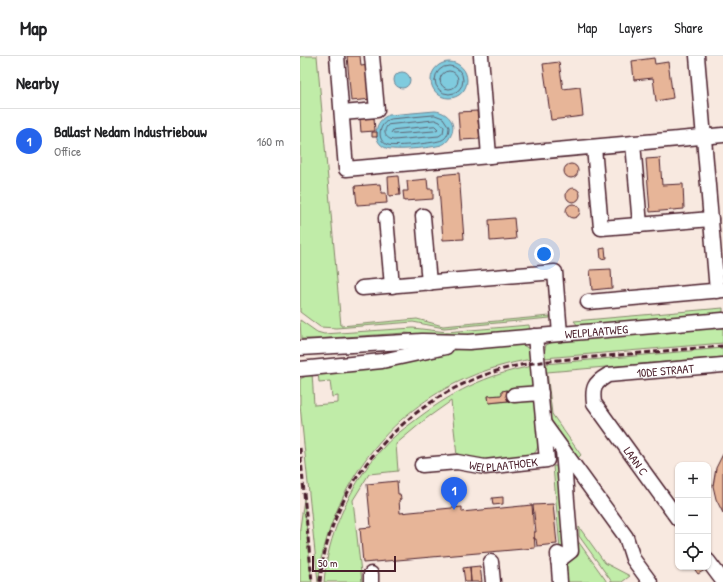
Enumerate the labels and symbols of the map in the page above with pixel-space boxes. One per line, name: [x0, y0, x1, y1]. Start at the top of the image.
your location: [534, 244, 554, 264]
street label: WELPLAATWEG: [564, 320, 629, 342]
street label: 10DE STRAAT: [636, 359, 695, 381]
street label: LAAN C: [620, 443, 652, 479]
street label: WELPLAATHOEK: [468, 453, 539, 476]
pin: 1: [441, 477, 467, 510]
scale bar: [312, 554, 396, 573]

